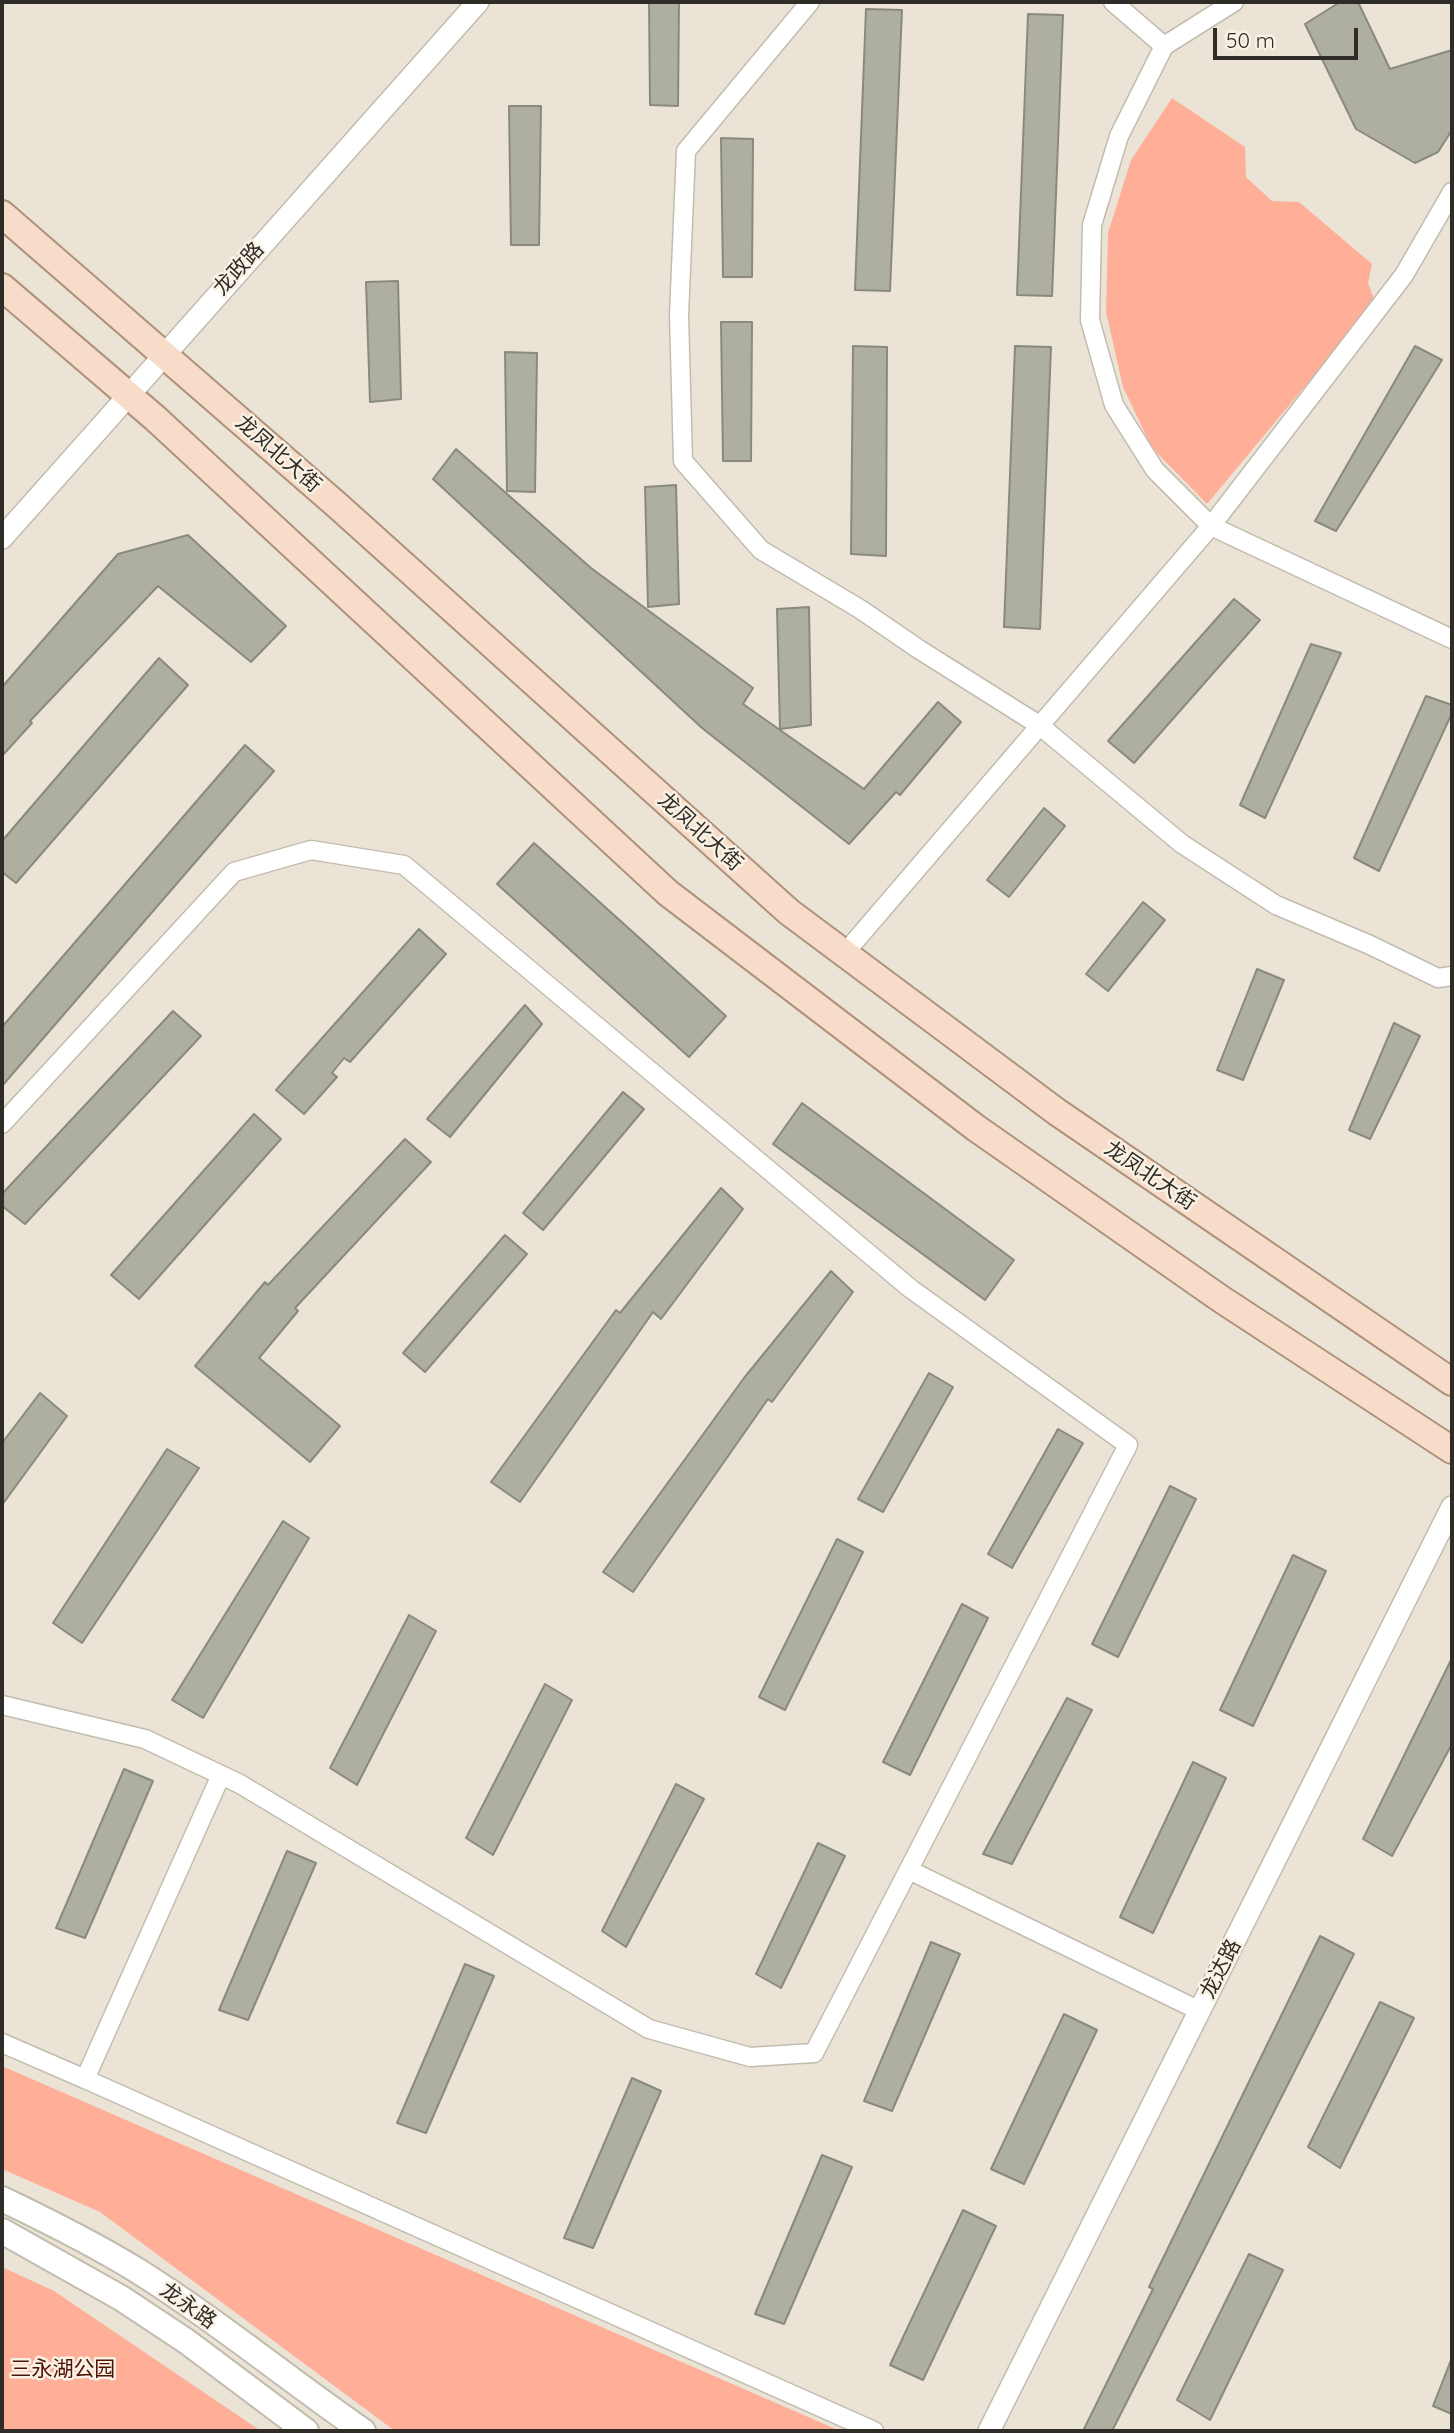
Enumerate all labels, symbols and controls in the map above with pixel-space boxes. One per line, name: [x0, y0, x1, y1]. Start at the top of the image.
scale bar: [1216, 14, 1361, 58]
text: 50 m: [1226, 27, 1275, 53]
street label: 龙政路: [209, 237, 269, 301]
street label: 龙凤北大街: [230, 410, 326, 498]
street label: 龙凤北大街: [653, 788, 747, 876]
street label: 龙凤北大街: [1099, 1136, 1201, 1216]
street label: 龙达路: [1195, 1935, 1247, 2003]
street label: 龙永路: [155, 2278, 221, 2334]
park label: 三永湖公园: [11, 2357, 115, 2383]

